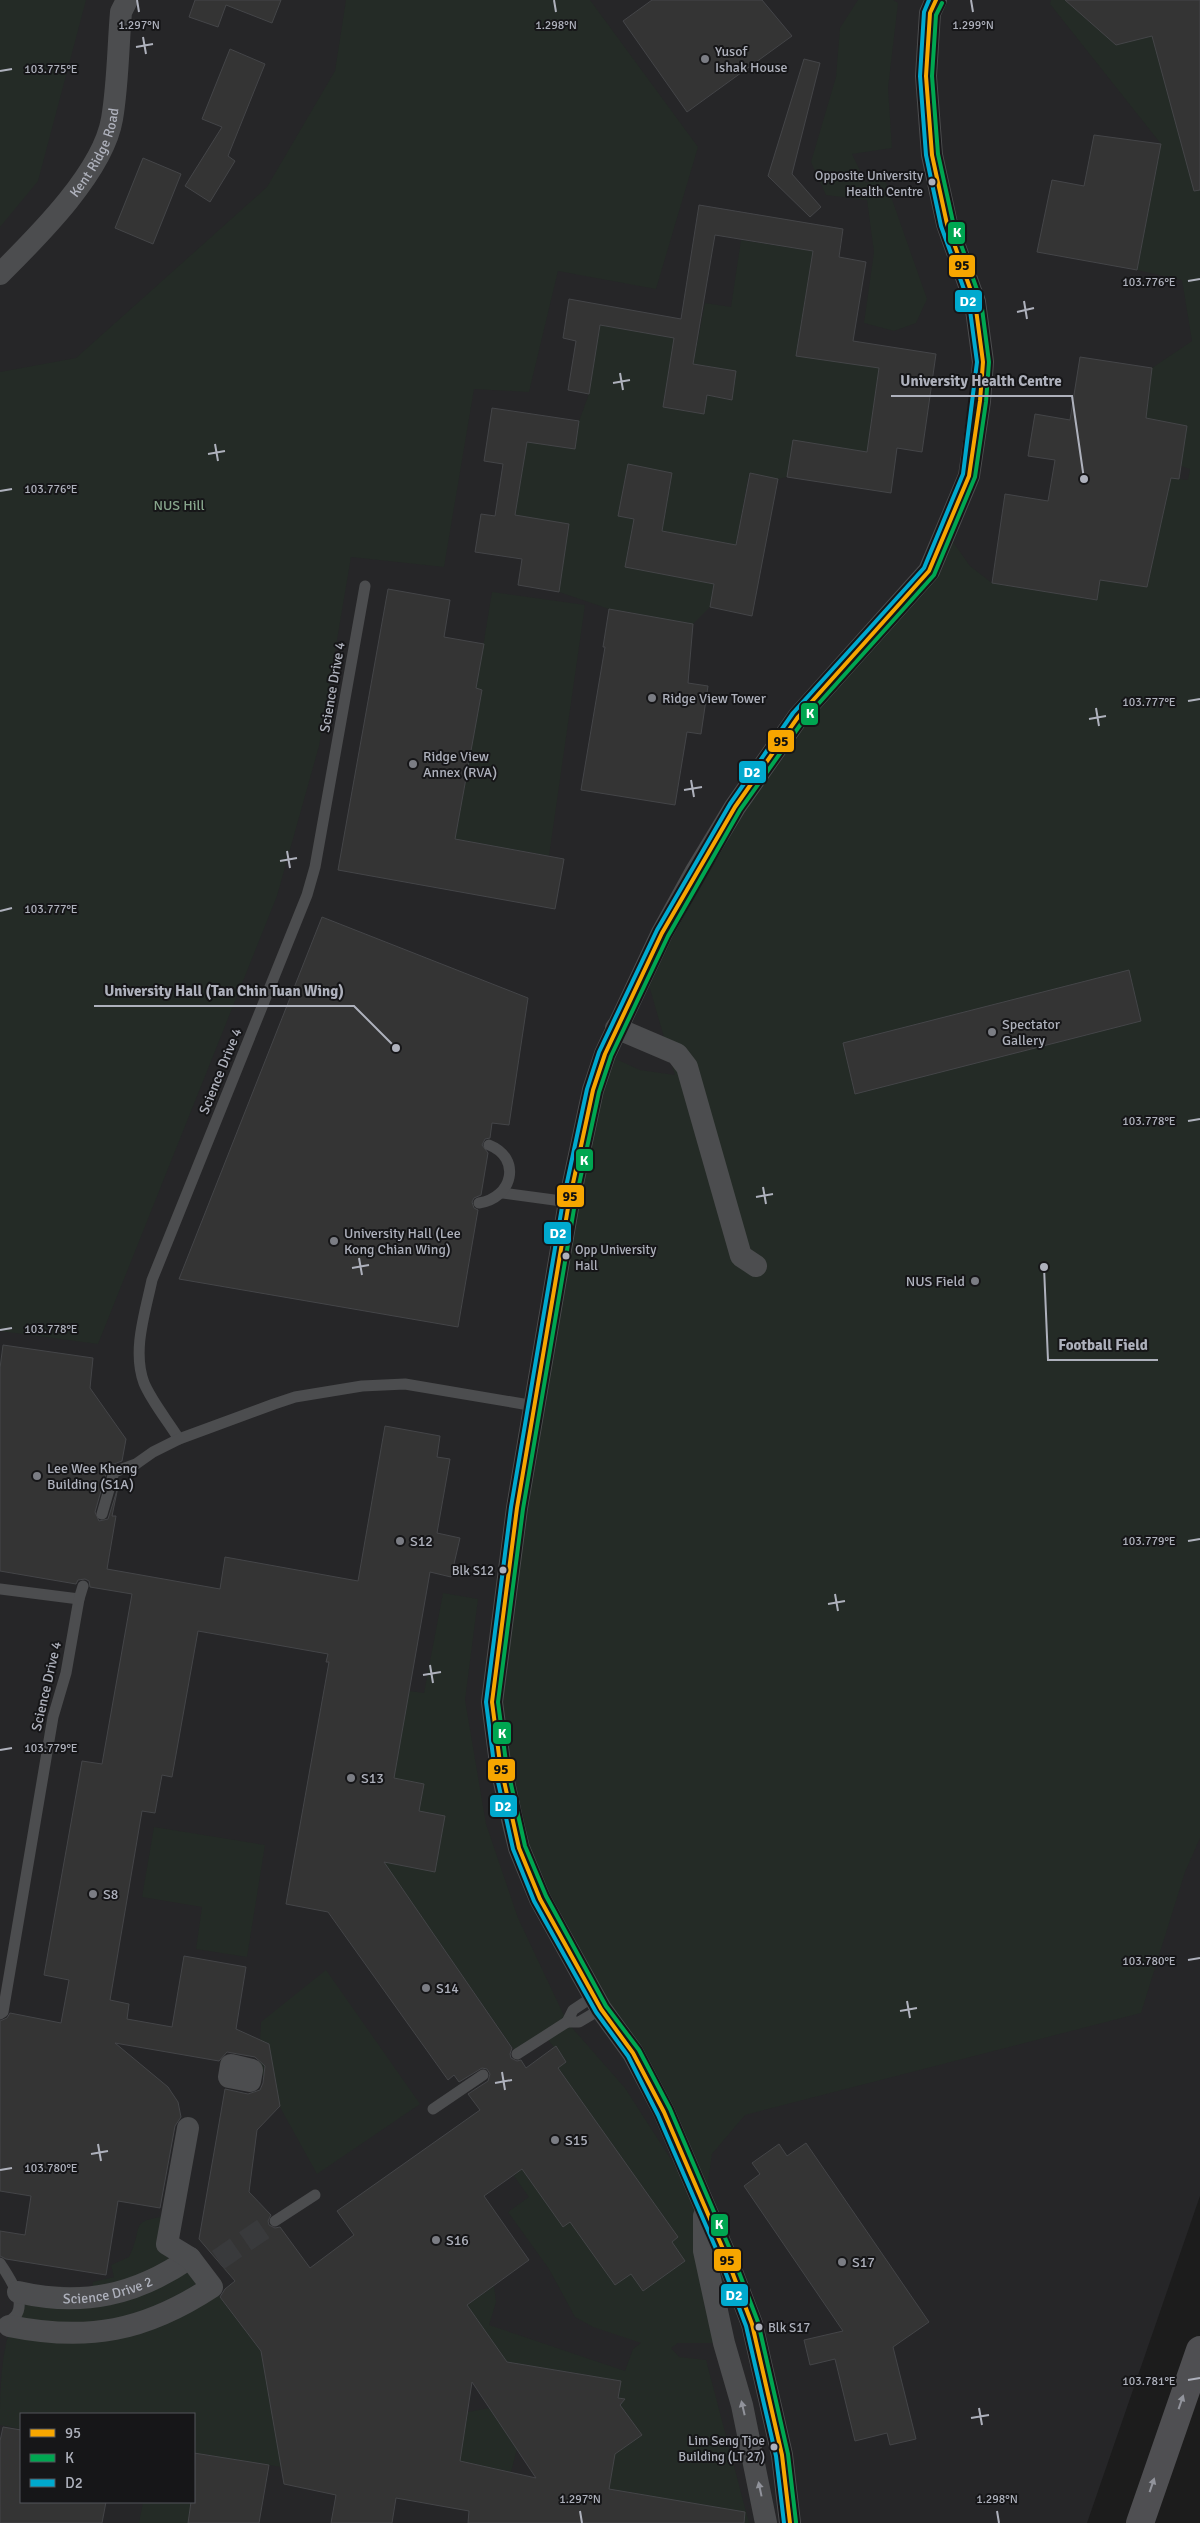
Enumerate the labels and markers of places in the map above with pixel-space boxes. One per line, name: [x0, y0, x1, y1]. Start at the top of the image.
place label: Yusof Ishak House: [715, 43, 788, 76]
marker: Yusof Ishak House: [699, 53, 711, 65]
place label: Opposite University Health Centre: [815, 168, 923, 200]
marker: Opposite University Health Centre: [927, 177, 937, 187]
callout: University Health Centre: [891, 366, 1072, 396]
place label: Ridge View Tower: [662, 690, 767, 707]
marker: Ridge View Tower: [646, 692, 658, 704]
place label: Ridge View Annex (RVA): [423, 748, 497, 781]
marker: Ridge View Annex (RVA): [407, 758, 419, 770]
callout: University Hall (Tan Chin Tuan Wing): [94, 976, 354, 1006]
place label: Spectator Gallery: [1002, 1016, 1061, 1049]
marker: Spectator Gallery: [986, 1026, 998, 1038]
place label: University Hall (Lee Kong Chian Wing): [344, 1225, 461, 1258]
marker: University Hall (Lee Kong Chian Wing): [328, 1235, 340, 1247]
place label: Opp University Hall: [575, 1242, 656, 1274]
marker: Opp University Hall: [561, 1251, 571, 1261]
place label: NUS Field: [906, 1273, 965, 1290]
marker: NUS Field: [969, 1275, 981, 1287]
callout: Football Field: [1048, 1330, 1158, 1360]
place label: Lee Wee Kheng Building (S1A): [47, 1460, 138, 1493]
marker: Lee Wee Kheng Building (S1A): [31, 1470, 43, 1482]
place label: S12: [410, 1533, 433, 1550]
marker: S12: [394, 1535, 406, 1547]
place label: Blk S12: [452, 1563, 494, 1579]
marker: Blk S12: [498, 1565, 508, 1575]
place label: S13: [361, 1770, 384, 1787]
marker: S13: [345, 1772, 357, 1784]
place label: S8: [103, 1886, 118, 1903]
marker: S8: [87, 1888, 99, 1900]
place label: S14: [436, 1980, 459, 1997]
marker: S14: [420, 1982, 432, 1994]
place label: S15: [565, 2132, 588, 2149]
marker: S15: [549, 2134, 561, 2146]
place label: S16: [446, 2232, 469, 2249]
marker: S16: [430, 2234, 442, 2246]
place label: S17: [852, 2254, 875, 2271]
marker: S17: [836, 2256, 848, 2268]
place label: Blk S17: [768, 2320, 810, 2336]
marker: Blk S17: [754, 2322, 764, 2332]
place label: Lim Seng Tjoe Building (LT 27): [678, 2433, 765, 2465]
marker: Lim Seng Tjoe Building (LT 27): [769, 2442, 779, 2452]

